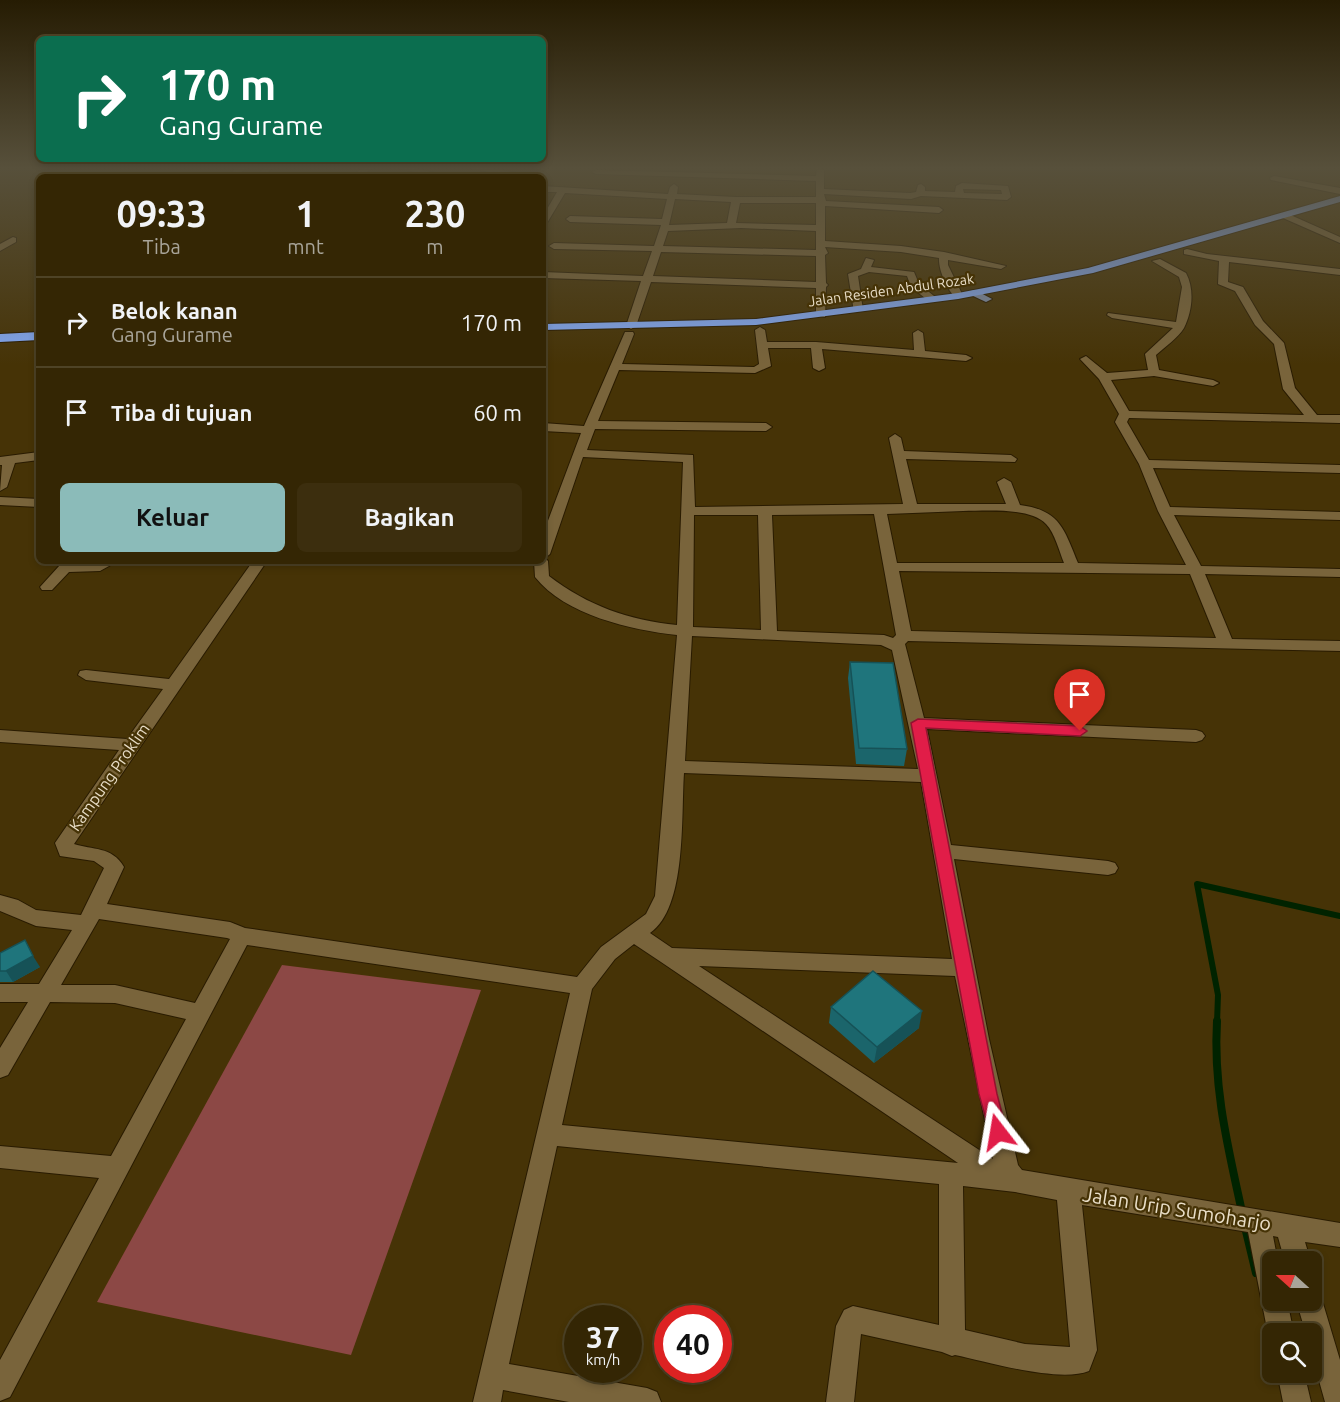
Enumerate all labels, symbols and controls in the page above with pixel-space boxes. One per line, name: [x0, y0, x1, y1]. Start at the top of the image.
icon: right: [60, 60, 138, 138]
text: 170 m: [159, 61, 276, 108]
text: Gang Gurame: [159, 110, 324, 140]
text: 09:33: [117, 193, 207, 234]
text: 1: [295, 193, 316, 234]
text: 230: [404, 193, 465, 234]
text: Tiba: [142, 235, 181, 258]
text: mnt: [287, 235, 324, 258]
text: m: [426, 235, 444, 258]
street label: Jalan Residen Abdul Rozak: [807, 270, 975, 310]
text: Belok kanan: [111, 298, 238, 323]
icon: right: [60, 306, 93, 339]
text: 170 m: [461, 310, 522, 335]
text: Gang Gurame: [111, 323, 233, 346]
icon: arrive: [60, 396, 93, 429]
text: Tiba di tujuan: [111, 400, 252, 425]
text: 60 m: [473, 400, 522, 425]
button: Keluar: [60, 483, 285, 552]
button: Bagikan: [297, 483, 522, 552]
pin: [1054, 669, 1105, 731]
icon: arrive: [1063, 678, 1096, 711]
street label: Kampung Proklim: [65, 720, 153, 834]
position arrow: [966, 1100, 1030, 1164]
street label: Jalan Urip Sumoharjo: [1081, 1182, 1273, 1235]
north arrow: [1262, 1251, 1322, 1311]
map controls: [1262, 1251, 1322, 1383]
speed limit sign: 40: [654, 1305, 732, 1383]
text: 37: [586, 1320, 620, 1354]
button: search: [1262, 1323, 1322, 1383]
text: km/h: [586, 1351, 620, 1368]

